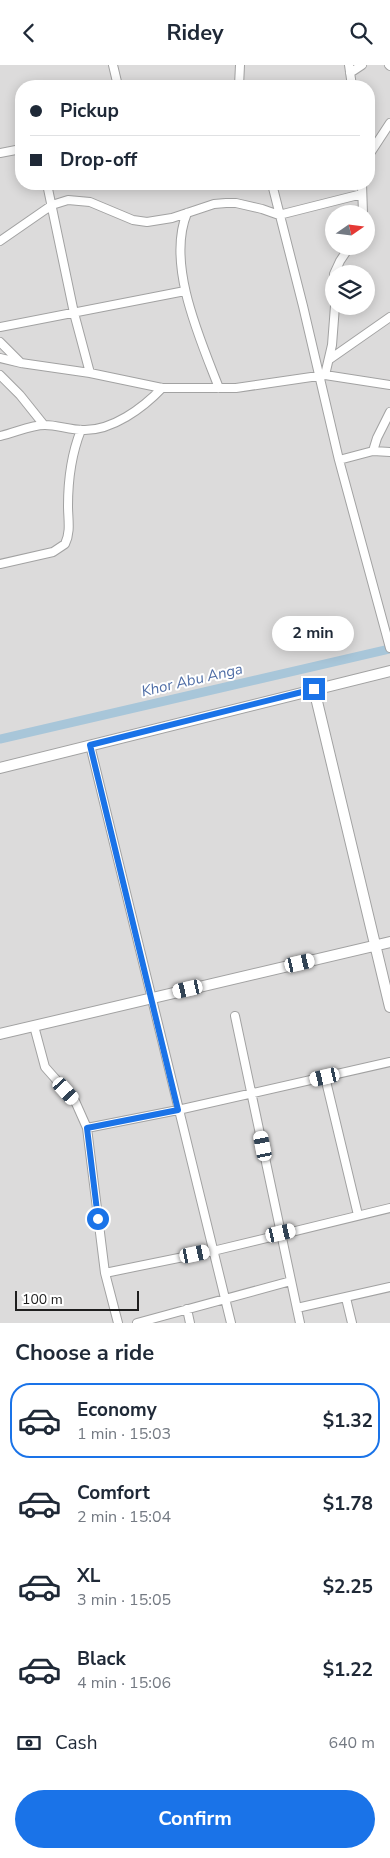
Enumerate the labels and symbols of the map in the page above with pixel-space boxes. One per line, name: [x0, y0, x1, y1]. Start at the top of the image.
north arrow: [325, 205, 375, 255]
callout: 2 min: [273, 617, 355, 651]
water label: Khor Abu Anga: [139, 659, 245, 701]
route end: [303, 678, 325, 700]
car: [283, 952, 316, 974]
car: [171, 978, 204, 1000]
car: [308, 1066, 341, 1088]
car: [50, 1075, 81, 1107]
car: [252, 1130, 273, 1162]
route start: [87, 1208, 109, 1230]
car: [264, 1222, 297, 1244]
car: [178, 1244, 211, 1264]
scale bar: [15, 1288, 139, 1311]

